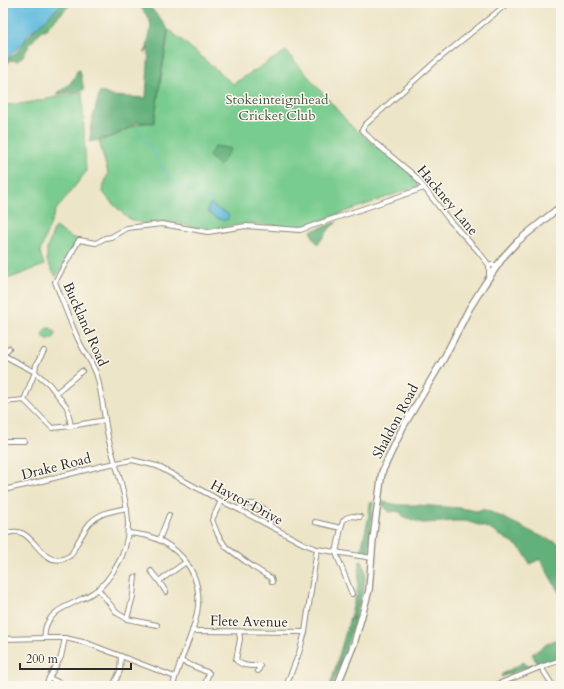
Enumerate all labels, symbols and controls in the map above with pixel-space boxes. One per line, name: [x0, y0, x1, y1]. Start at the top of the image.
park label: Stokeinteignhead Cricket Club: [226, 90, 329, 125]
street label: Hackney Lane: [413, 161, 483, 239]
street label: Buckland Road: [58, 279, 113, 370]
street label: Shaldon Road: [368, 380, 423, 462]
street label: Drake Road: [19, 449, 93, 484]
street label: Haytor Drive: [207, 475, 286, 530]
street label: Flete Avenue: [210, 611, 288, 632]
scale bar: [20, 645, 131, 671]
text: 200 m: [26, 651, 59, 667]

